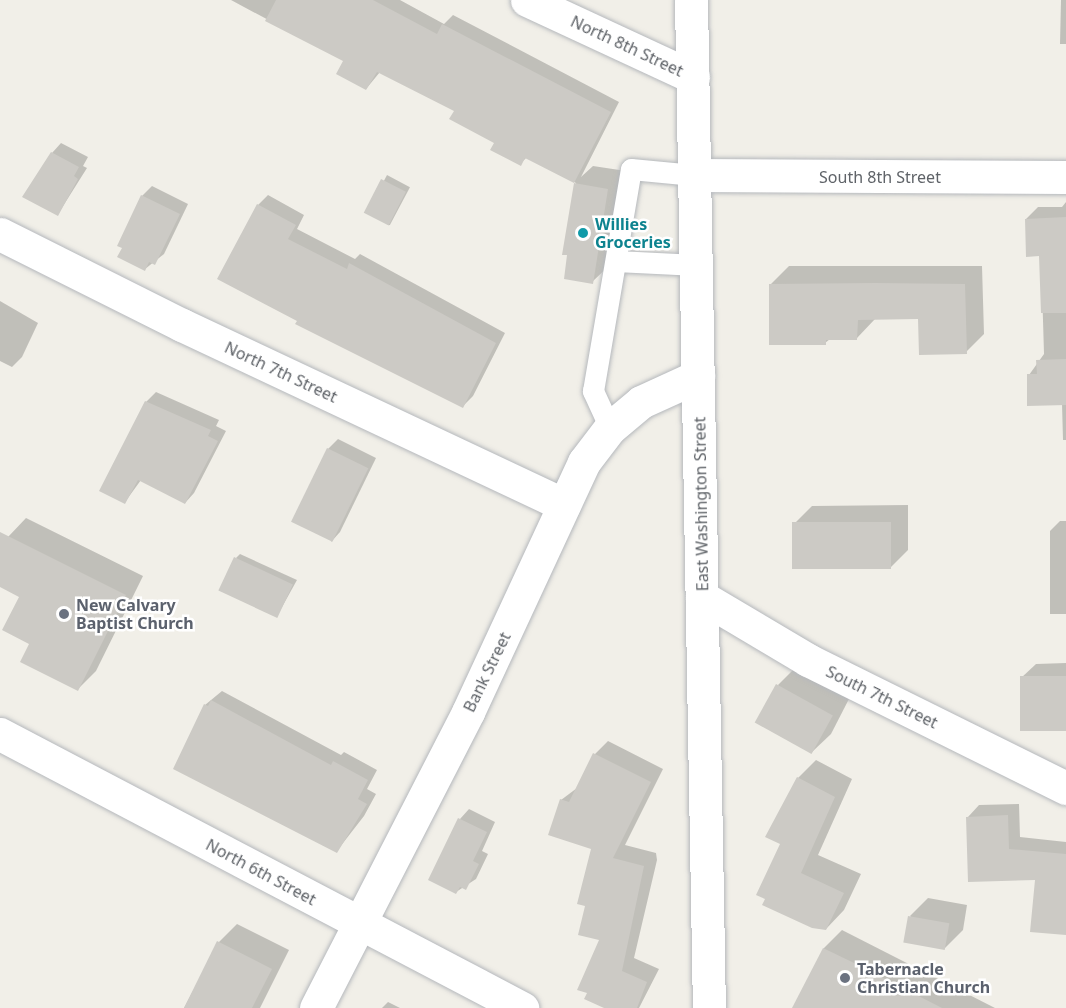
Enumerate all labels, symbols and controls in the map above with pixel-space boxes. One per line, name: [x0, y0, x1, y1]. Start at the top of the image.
street label: North 8th Street: [568, 12, 686, 80]
street label: South 8th Street: [819, 167, 941, 187]
place label: Willies Groceries: [595, 214, 671, 252]
marker: Willies Groceries: [576, 226, 590, 240]
street label: North 7th Street: [222, 338, 340, 406]
street label: East Washington Street: [690, 417, 712, 591]
place label: New Calvary Baptist Church: [76, 595, 194, 633]
marker: New Calvary Baptist Church: [57, 607, 71, 621]
street label: Bank Street: [459, 629, 515, 715]
street label: South 7th Street: [823, 662, 941, 732]
street label: North 6th Street: [203, 835, 319, 909]
place label: Tabernacle Christian Church: [857, 959, 990, 997]
marker: Tabernacle Christian Church: [838, 971, 852, 985]

